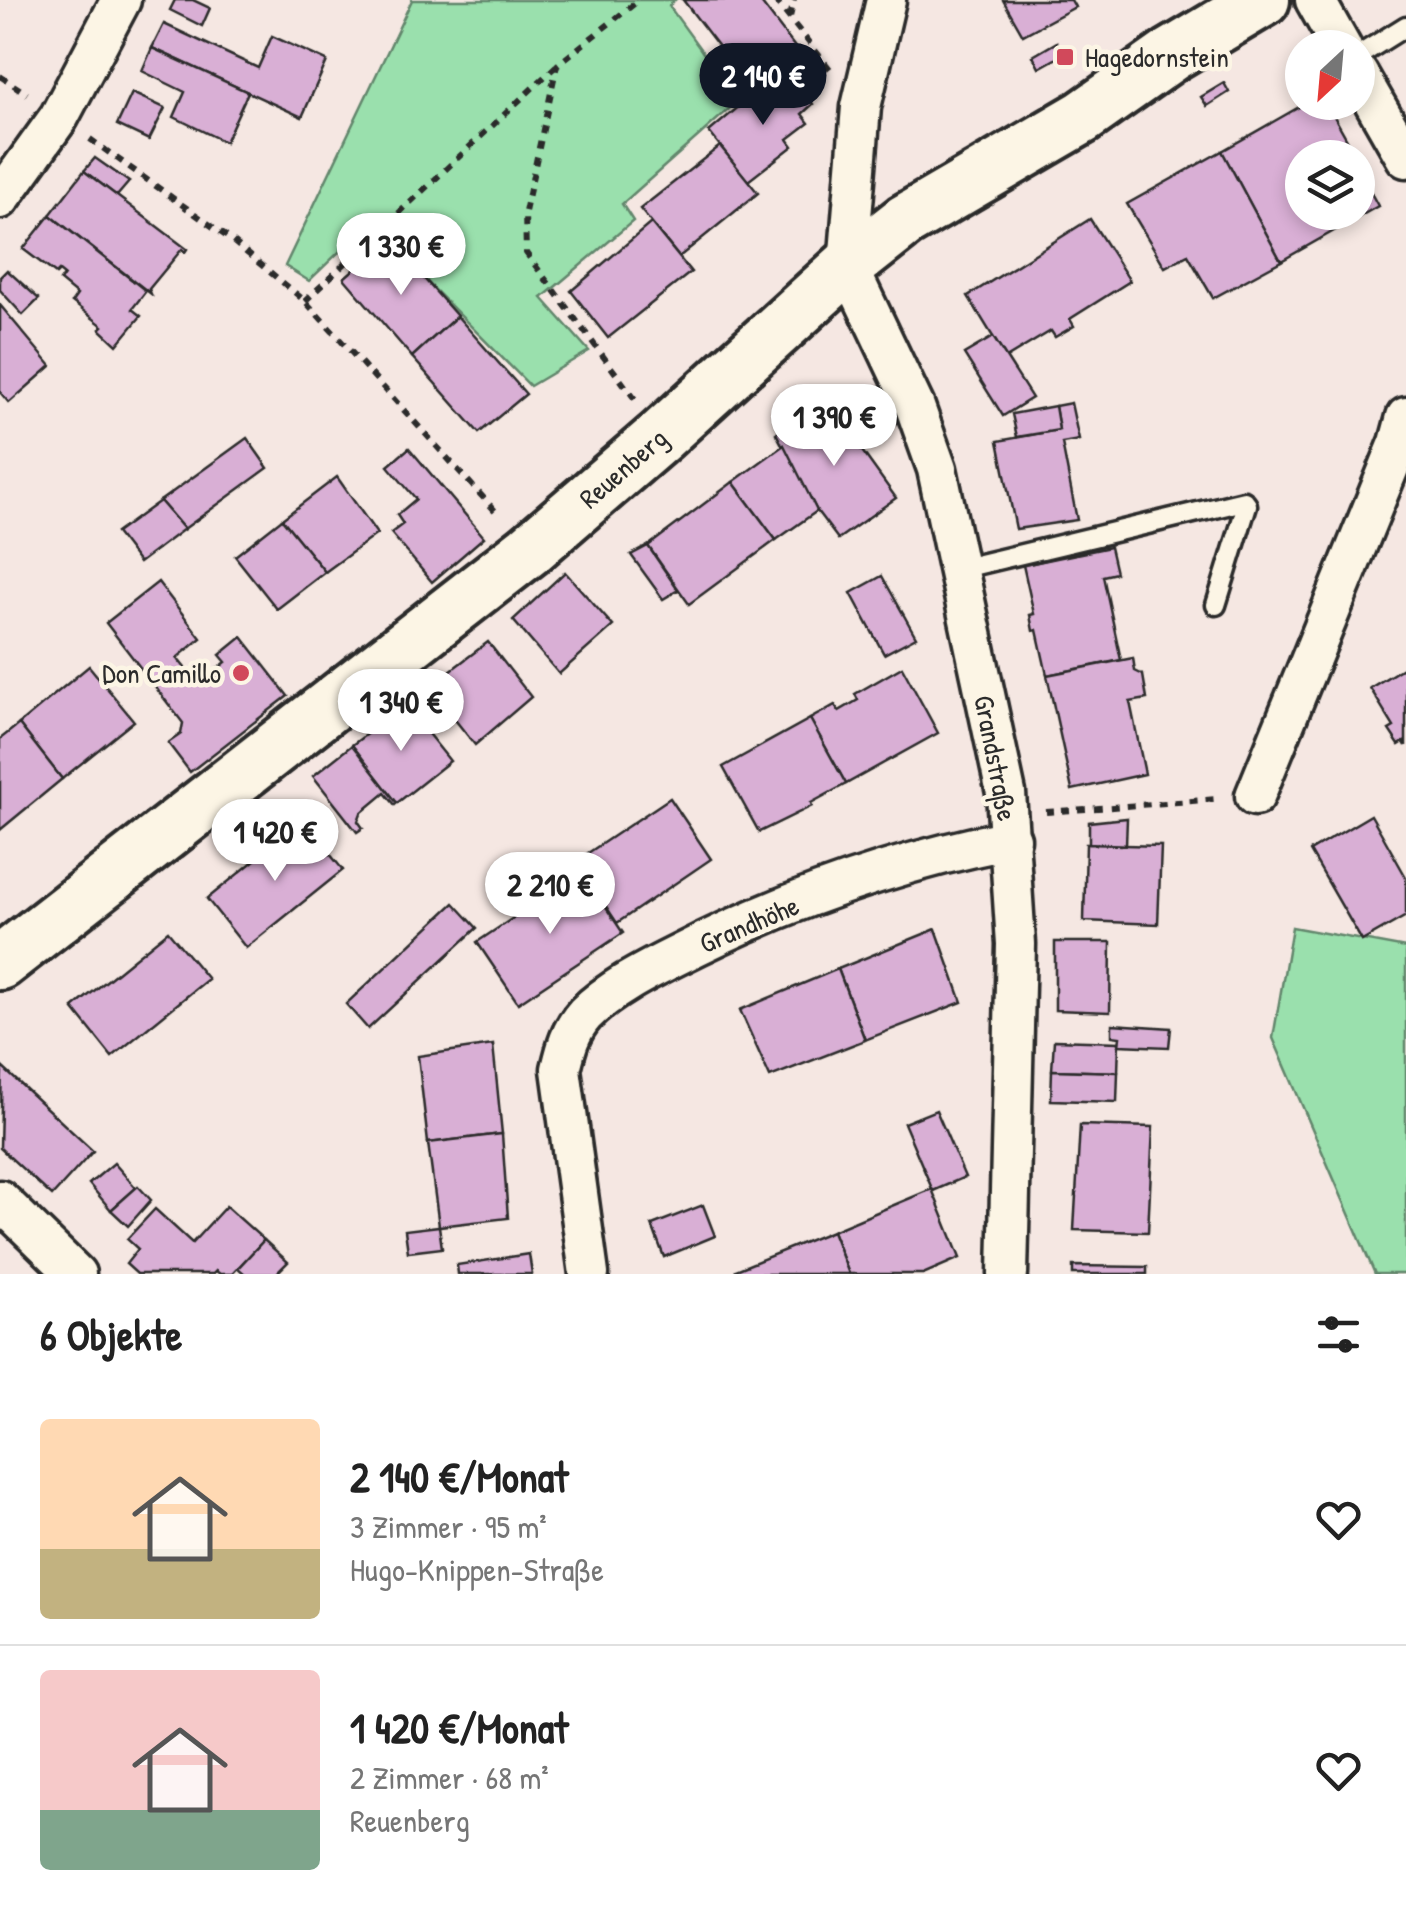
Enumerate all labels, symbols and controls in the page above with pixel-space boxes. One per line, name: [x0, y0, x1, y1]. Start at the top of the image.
north arrow: [1285, 30, 1375, 120]
map controls: [1285, 30, 1375, 230]
place label: Hagedornstein: [1085, 38, 1229, 76]
pin: 2 140 €: [671, 43, 855, 128]
marker: Hagedornstein: [1054, 46, 1076, 68]
text: 2 140 €: [721, 54, 805, 97]
button: layers: [1285, 140, 1375, 230]
pin: 1 330 €: [309, 213, 493, 298]
text: 1 330 €: [359, 224, 443, 267]
pin: 1 390 €: [742, 384, 926, 469]
text: 1 390 €: [793, 395, 875, 438]
street label: Reuenberg: [571, 419, 675, 517]
place label: Don Camillo: [102, 654, 221, 692]
marker: Don Camillo: [230, 662, 252, 684]
pin: 1 340 €: [309, 669, 493, 754]
text: 1 340 €: [360, 680, 442, 723]
street label: Grandstraße: [965, 692, 1027, 824]
pin: 1 420 €: [183, 799, 367, 884]
text: 1 420 €: [233, 810, 317, 853]
pin: 2 210 €: [458, 852, 642, 937]
text: 2 210 €: [507, 863, 593, 906]
street label: Grandhöhe: [693, 886, 805, 962]
text: 6 Objekte: [40, 1306, 182, 1363]
icon: filters: [1311, 1307, 1366, 1362]
text: 2 140 €/Monat: [350, 1448, 569, 1505]
icon: home: [120, 1459, 240, 1579]
icon: heart: [1311, 1492, 1366, 1547]
text: 3 Zimmer · 95 m²: [350, 1505, 547, 1548]
text: Hugo-Knippen-Straße: [350, 1548, 604, 1591]
text: 1 420 €/Monat: [350, 1699, 569, 1756]
icon: home: [120, 1710, 240, 1830]
icon: heart: [1311, 1743, 1366, 1798]
text: 2 Zimmer · 68 m²: [350, 1756, 549, 1799]
text: Reuenberg: [350, 1799, 470, 1842]

